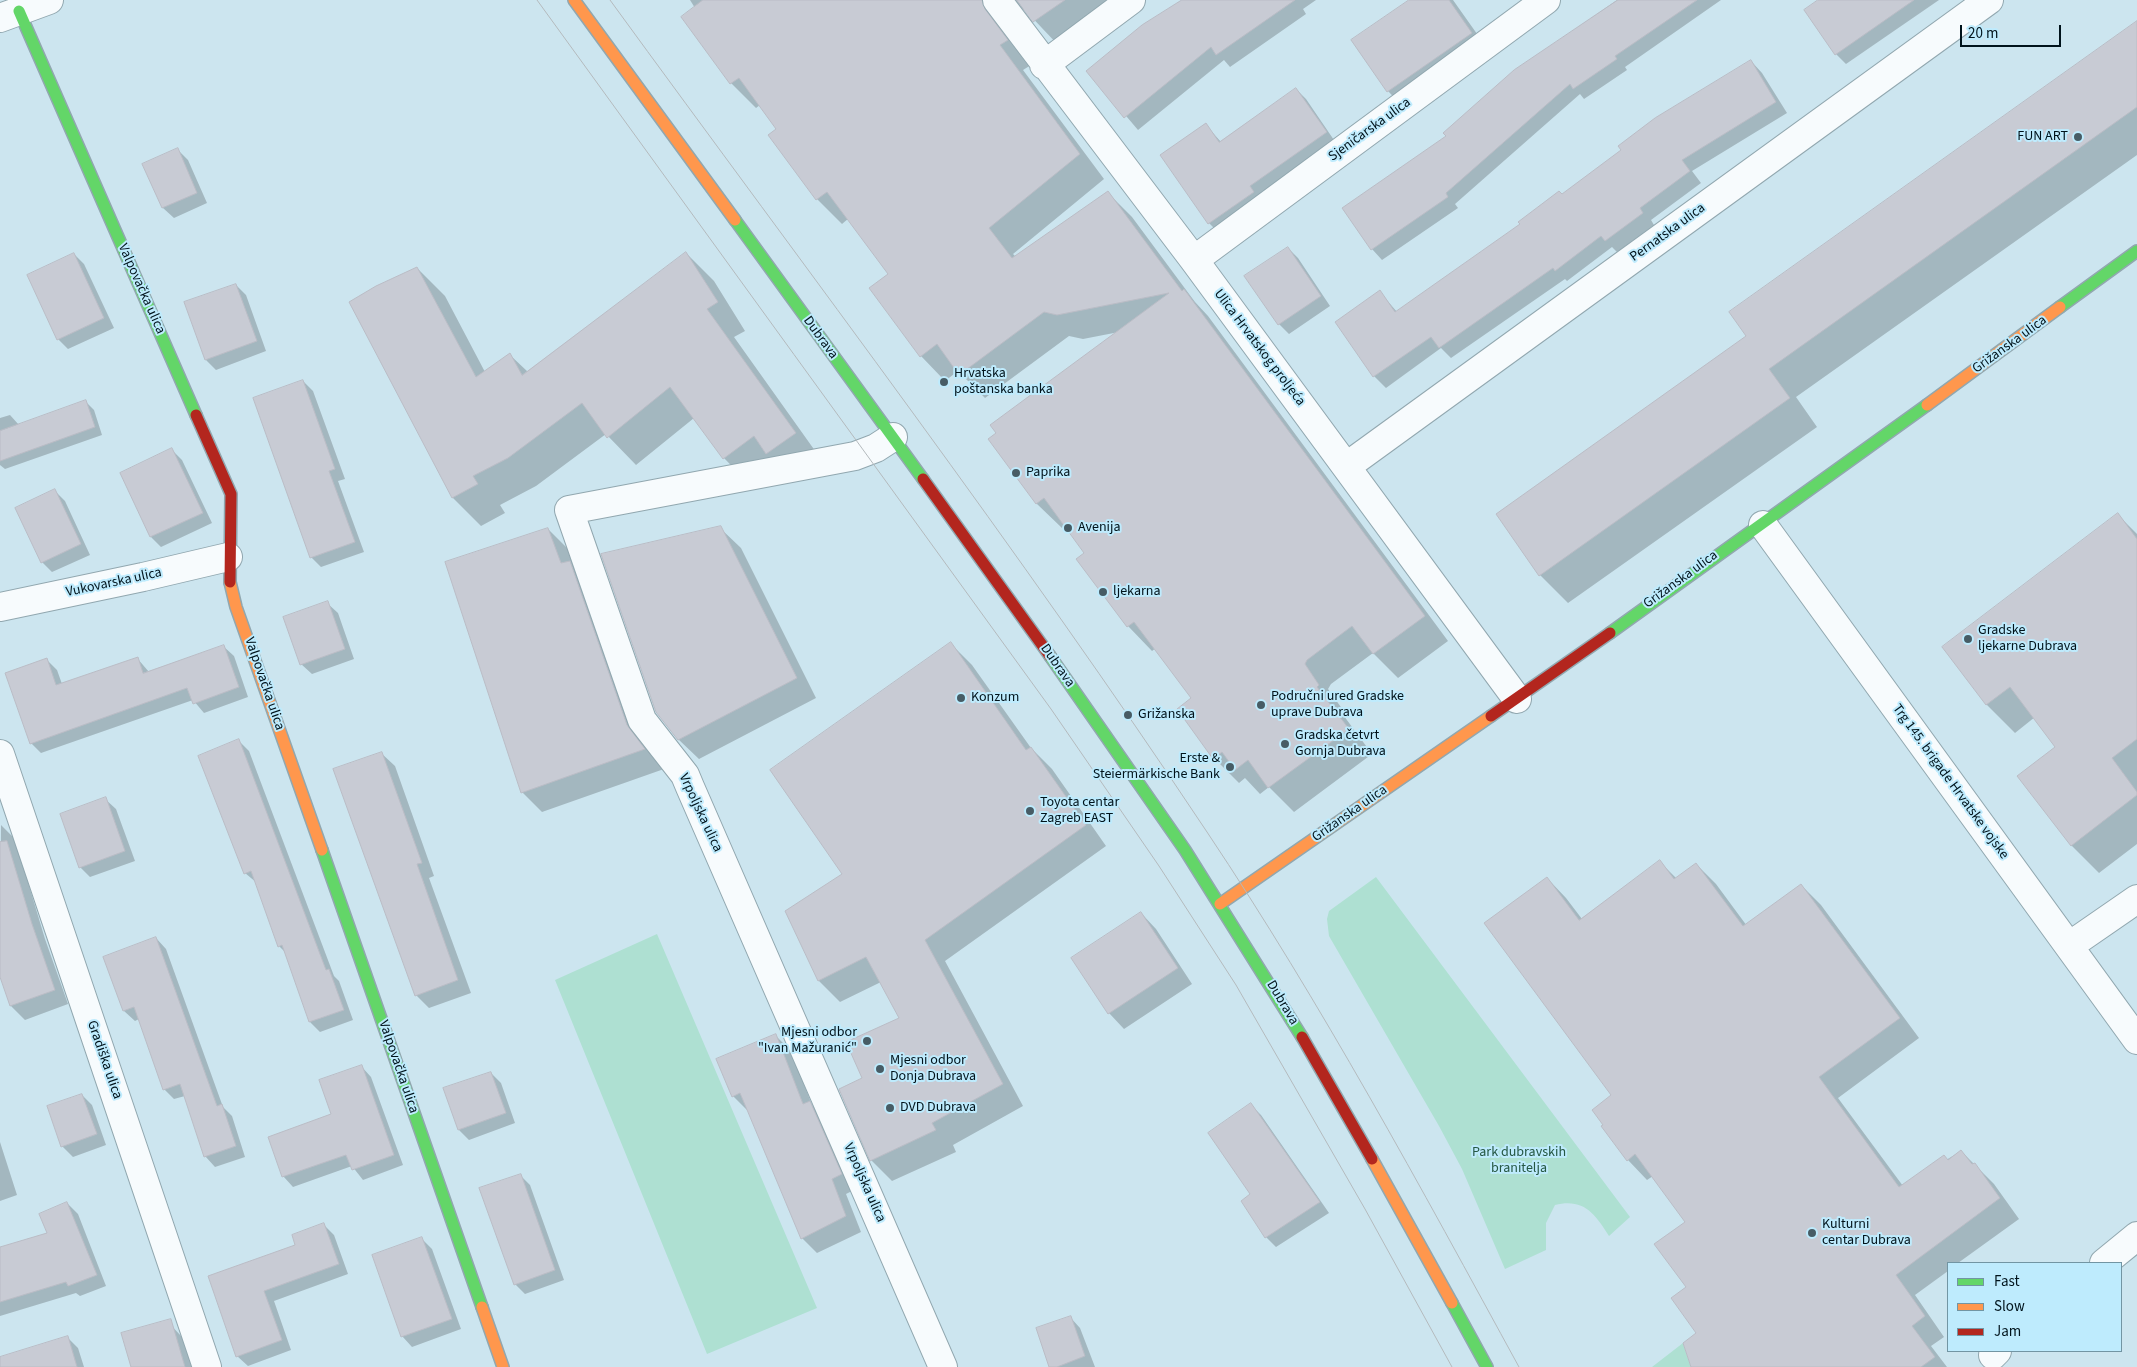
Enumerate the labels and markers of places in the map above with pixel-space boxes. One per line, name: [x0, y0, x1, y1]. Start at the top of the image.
place label: FUN ART: [2017, 129, 2068, 145]
marker: FUN ART: [2072, 131, 2084, 143]
place label: Hrvatska poštanska banka: [954, 366, 1053, 398]
marker: Hrvatska poštanska banka: [938, 376, 950, 388]
place label: Paprika: [1026, 465, 1070, 481]
marker: Paprika: [1010, 467, 1022, 479]
place label: Avenija: [1078, 520, 1121, 536]
marker: Avenija: [1062, 522, 1074, 534]
place label: ljekarna: [1113, 584, 1161, 600]
marker: ljekarna: [1097, 586, 1109, 598]
place label: Gradske ljekarne Dubrava: [1978, 623, 2077, 656]
marker: Gradske ljekarne Dubrava: [1962, 633, 1974, 645]
place label: Područni ured Gradske uprave Dubrava: [1271, 689, 1404, 722]
place label: Konzum: [971, 690, 1019, 706]
marker: Konzum: [955, 692, 967, 704]
marker: Područni ured Gradske uprave Dubrava: [1255, 699, 1267, 711]
place label: Grižanska: [1138, 707, 1195, 723]
marker: Grižanska: [1122, 709, 1134, 721]
place label: Gradska četvrt Gornja Dubrava: [1295, 728, 1386, 760]
marker: Gradska četvrt Gornja Dubrava: [1279, 738, 1291, 750]
place label: Erste & Steiermärkische Bank: [1093, 751, 1220, 784]
marker: Erste & Steiermärkische Bank: [1224, 761, 1236, 773]
place label: Toyota centar Zagreb EAST: [1040, 795, 1119, 828]
marker: Toyota centar Zagreb EAST: [1024, 805, 1036, 817]
place label: Mjesni odbor "Ivan Mažuranić": [758, 1025, 857, 1058]
marker: Mjesni odbor "Ivan Mažuranić": [861, 1035, 873, 1047]
place label: Mjesni odbor Donja Dubrava: [890, 1053, 976, 1086]
marker: Mjesni odbor Donja Dubrava: [874, 1063, 886, 1075]
place label: DVD Dubrava: [900, 1100, 976, 1116]
marker: DVD Dubrava: [884, 1102, 896, 1114]
place label: Kulturni centar Dubrava: [1822, 1217, 1911, 1250]
marker: Kulturni centar Dubrava: [1806, 1227, 1818, 1239]

